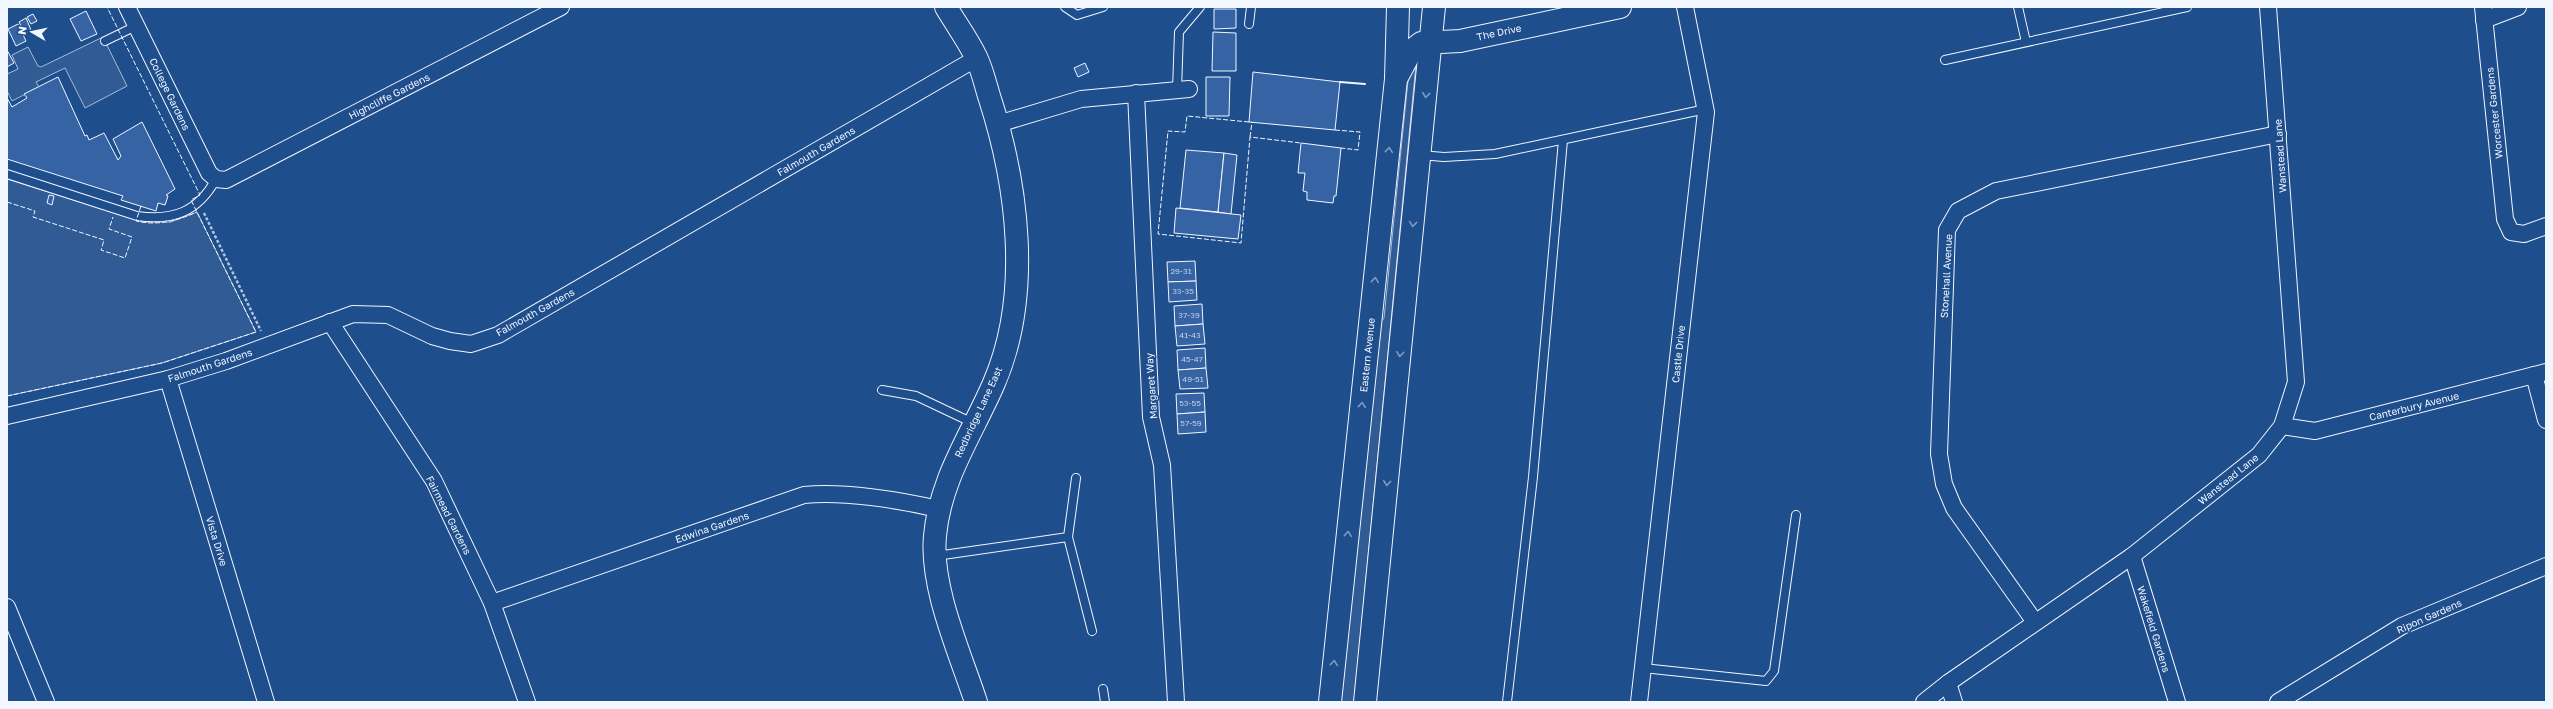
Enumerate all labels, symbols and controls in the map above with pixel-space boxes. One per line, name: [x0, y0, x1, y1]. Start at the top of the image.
north arrow: [12, 12, 52, 52]
street label: The Drive: [1476, 21, 1523, 43]
text: N: [15, 25, 29, 36]
street label: College Gardens: [147, 56, 193, 132]
street label: Worcester Gardens: [2483, 67, 2505, 159]
street label: Highcliffe Gardens: [346, 70, 432, 122]
one-way arrow: [1422, 92, 1431, 98]
street label: Wanstead Lane: [2271, 119, 2289, 193]
street label: Falmouth Gardens: [775, 124, 857, 178]
one-way arrow: [1384, 147, 1393, 153]
one-way arrow: [1409, 221, 1418, 227]
street label: Stonehall Avenue: [1938, 233, 1954, 318]
house number: 29-31: [1170, 266, 1192, 276]
one-way arrow: [1370, 276, 1379, 283]
street label: Falmouth Gardens: [494, 285, 576, 339]
house number: 33-35: [1172, 286, 1194, 296]
house number: 37-39: [1178, 310, 1200, 320]
street label: Eastern Avenue: [1357, 317, 1377, 393]
street label: Castle Drive: [1669, 324, 1687, 383]
house number: 41-43: [1179, 330, 1201, 340]
street label: Falmouth Gardens: [166, 346, 254, 384]
one-way arrow: [1396, 351, 1405, 357]
street label: Margaret Way: [1143, 352, 1159, 419]
house number: 45-47: [1181, 354, 1203, 364]
street label: Redbridge Lane East: [952, 365, 1004, 459]
house number: 49-51: [1182, 374, 1204, 384]
street label: Canterbury Avenue: [2368, 389, 2460, 423]
house number: 53-55: [1179, 398, 1201, 408]
one-way arrow: [1357, 402, 1366, 408]
house number: 57-59: [1180, 418, 1202, 428]
street label: Wanstead Lane: [2196, 451, 2261, 507]
street label: Fairmead Gardens: [424, 474, 474, 556]
one-way arrow: [1383, 480, 1392, 486]
street label: Edwina Gardens: [674, 509, 750, 545]
street label: Vista Drive: [204, 515, 230, 568]
one-way arrow: [1343, 531, 1352, 537]
street label: Wakefield Gardens: [2135, 584, 2173, 674]
street label: Ripon Gardens: [2394, 596, 2464, 636]
one-way arrow: [1330, 660, 1339, 666]

